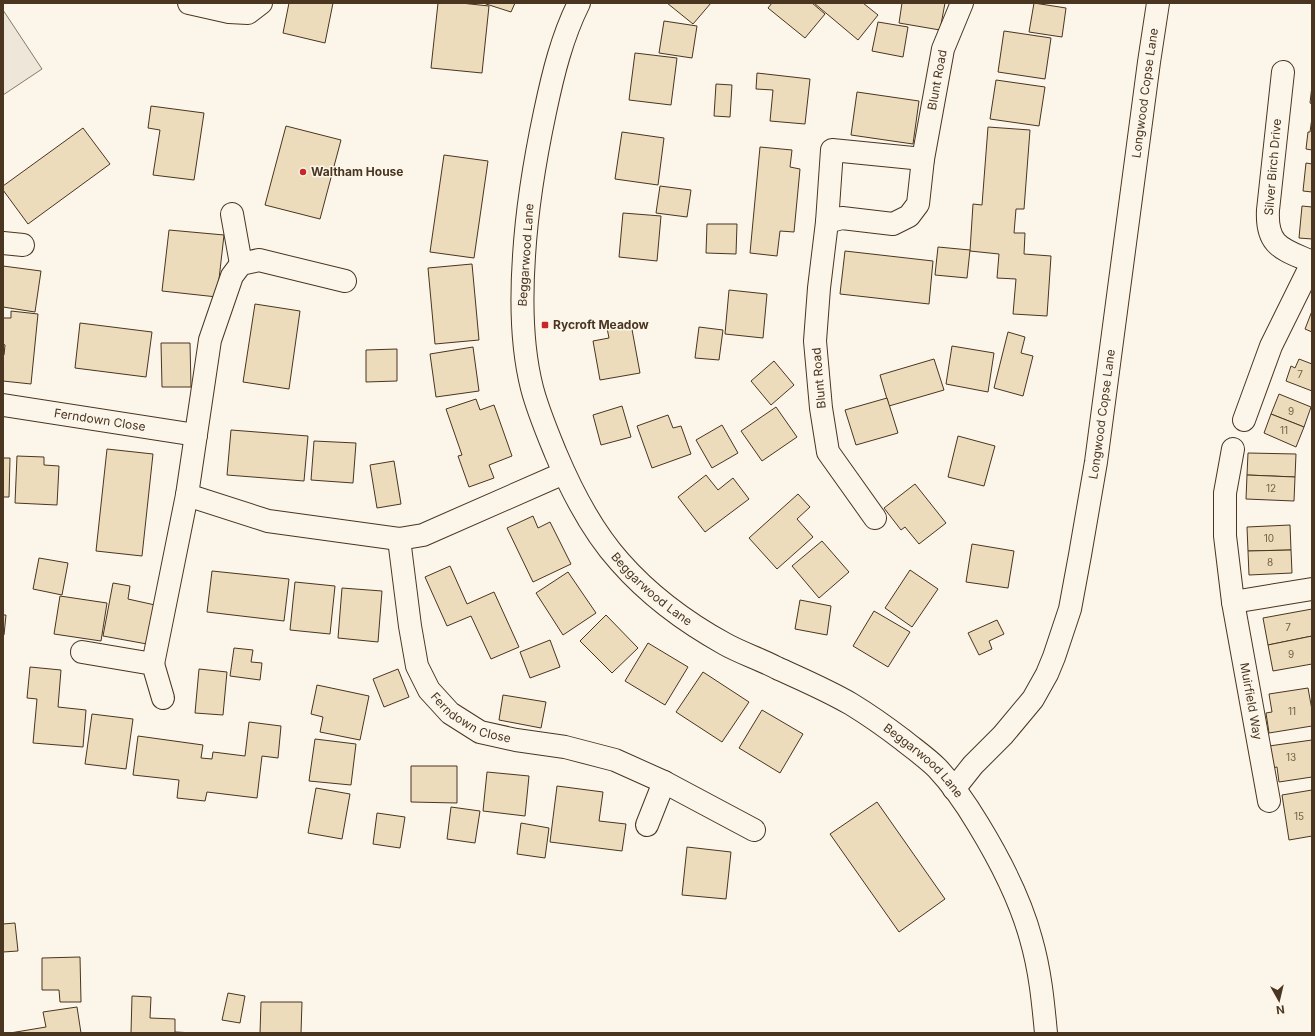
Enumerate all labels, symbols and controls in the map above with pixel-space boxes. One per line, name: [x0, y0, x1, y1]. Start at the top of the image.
street label: Longwood Copse Lane: [1128, 27, 1161, 159]
street label: Blunt Road: [924, 48, 950, 111]
street label: Silver Birch Drive: [1261, 118, 1284, 216]
place label: Waltham House: [311, 164, 403, 179]
marker: Waltham House: [298, 167, 308, 177]
street label: Beggarwood Lane: [514, 203, 537, 307]
place label: Rycroft Meadow: [553, 317, 650, 332]
marker: Rycroft Meadow: [540, 320, 550, 330]
street label: Blunt Road: [808, 347, 829, 409]
street label: Longwood Copse Lane: [1085, 348, 1118, 480]
house number: 7: [1297, 368, 1303, 380]
street label: Ferndown Close: [53, 405, 147, 434]
house number: 9: [1288, 405, 1294, 417]
house number: 11: [1280, 424, 1288, 436]
house number: 12: [1266, 482, 1276, 494]
house number: 10: [1264, 532, 1274, 544]
street label: Beggarwood Lane: [608, 549, 695, 629]
house number: 8: [1267, 556, 1273, 568]
house number: 7: [1285, 621, 1291, 633]
house number: 9: [1288, 648, 1294, 660]
street label: Muirfield Way: [1237, 661, 1266, 741]
street label: Ferndown Close: [428, 689, 512, 746]
house number: 11: [1288, 705, 1296, 717]
street label: Beggarwood Lane: [881, 720, 967, 800]
house number: 13: [1286, 751, 1296, 763]
house number: 15: [1294, 810, 1304, 822]
north arrow: [1259, 980, 1299, 1020]
text: N: [1275, 1002, 1286, 1017]

